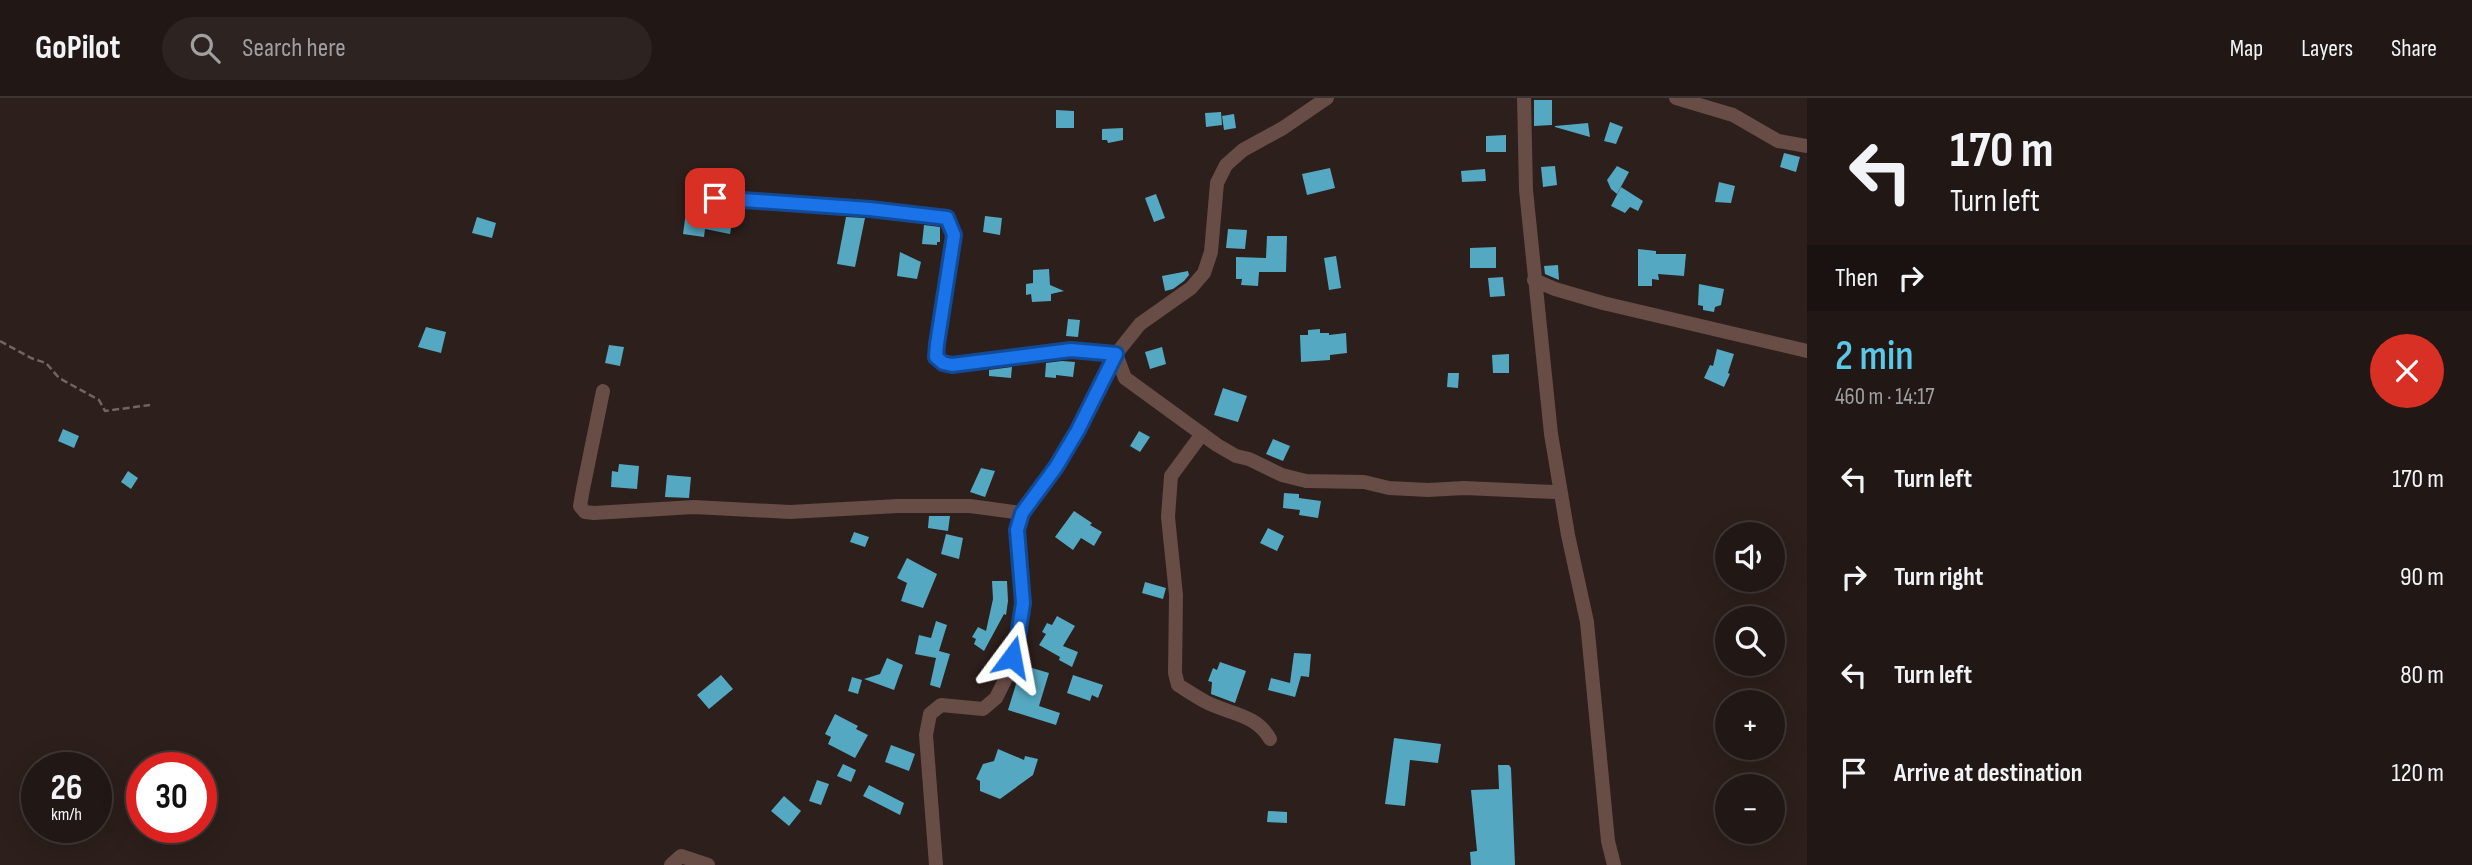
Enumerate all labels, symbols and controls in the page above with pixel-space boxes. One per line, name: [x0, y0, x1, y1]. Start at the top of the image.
search box: [162, 17, 652, 80]
text: GoPilot: [35, 28, 120, 68]
icon: search: [186, 29, 224, 67]
text: Search here: [242, 33, 346, 64]
text: Map: [2230, 34, 2263, 63]
text: Layers: [2301, 34, 2353, 63]
text: Share: [2391, 34, 2437, 63]
text: 170 m: [1950, 122, 2054, 181]
icon: left: [1835, 126, 1926, 217]
pin: [685, 168, 745, 228]
icon: arrive: [696, 179, 734, 217]
text: Turn left: [1950, 182, 2040, 221]
icon: right: [1892, 259, 1930, 297]
text: Then: [1835, 263, 1878, 294]
text: 2 min: [1835, 331, 1914, 382]
button: close: [2370, 334, 2444, 408]
text: 460 m · 14:17: [1835, 383, 1934, 411]
icon: left: [1835, 460, 1873, 498]
text: Turn left: [1894, 464, 1972, 495]
text: 170 m: [2392, 464, 2444, 495]
map controls: [1715, 522, 1785, 844]
button: sound: [1715, 522, 1785, 592]
icon: right: [1835, 558, 1873, 596]
text: Turn right: [1894, 562, 1983, 593]
text: 90 m: [2400, 562, 2444, 593]
button: search: [1715, 606, 1785, 676]
position arrow: [975, 620, 1049, 694]
icon: left: [1835, 656, 1873, 694]
text: Turn left: [1894, 660, 1972, 691]
text: 80 m: [2400, 660, 2444, 691]
button: +: [1715, 690, 1785, 760]
speed limit sign: 30: [126, 752, 217, 843]
icon: arrive: [1835, 754, 1873, 792]
text: Arrive at destination: [1894, 758, 2082, 789]
text: 120 m: [2391, 758, 2444, 789]
text: 26: [51, 767, 82, 810]
button: −: [1715, 774, 1785, 844]
text: km/h: [51, 804, 82, 825]

